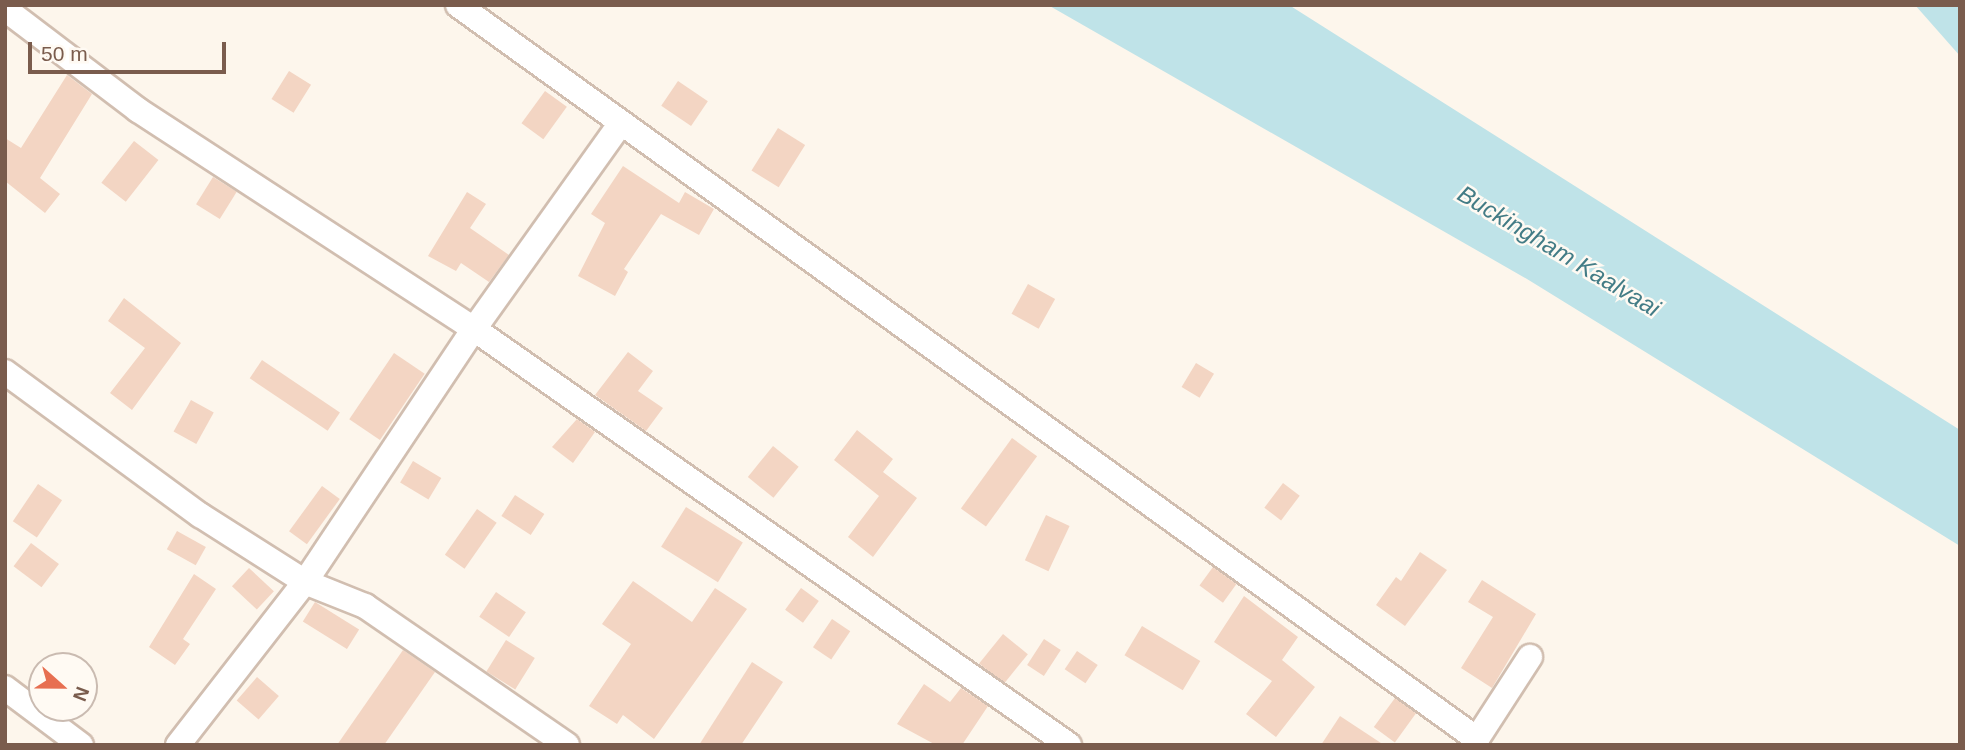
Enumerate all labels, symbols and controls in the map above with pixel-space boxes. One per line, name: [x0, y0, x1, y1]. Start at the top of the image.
scale bar: [32, 28, 229, 72]
text: 50 m: [41, 42, 88, 65]
water label: Buckingham Kaalvaai: [1453, 179, 1665, 323]
north arrow: [28, 652, 98, 722]
text: N: [69, 684, 93, 704]

